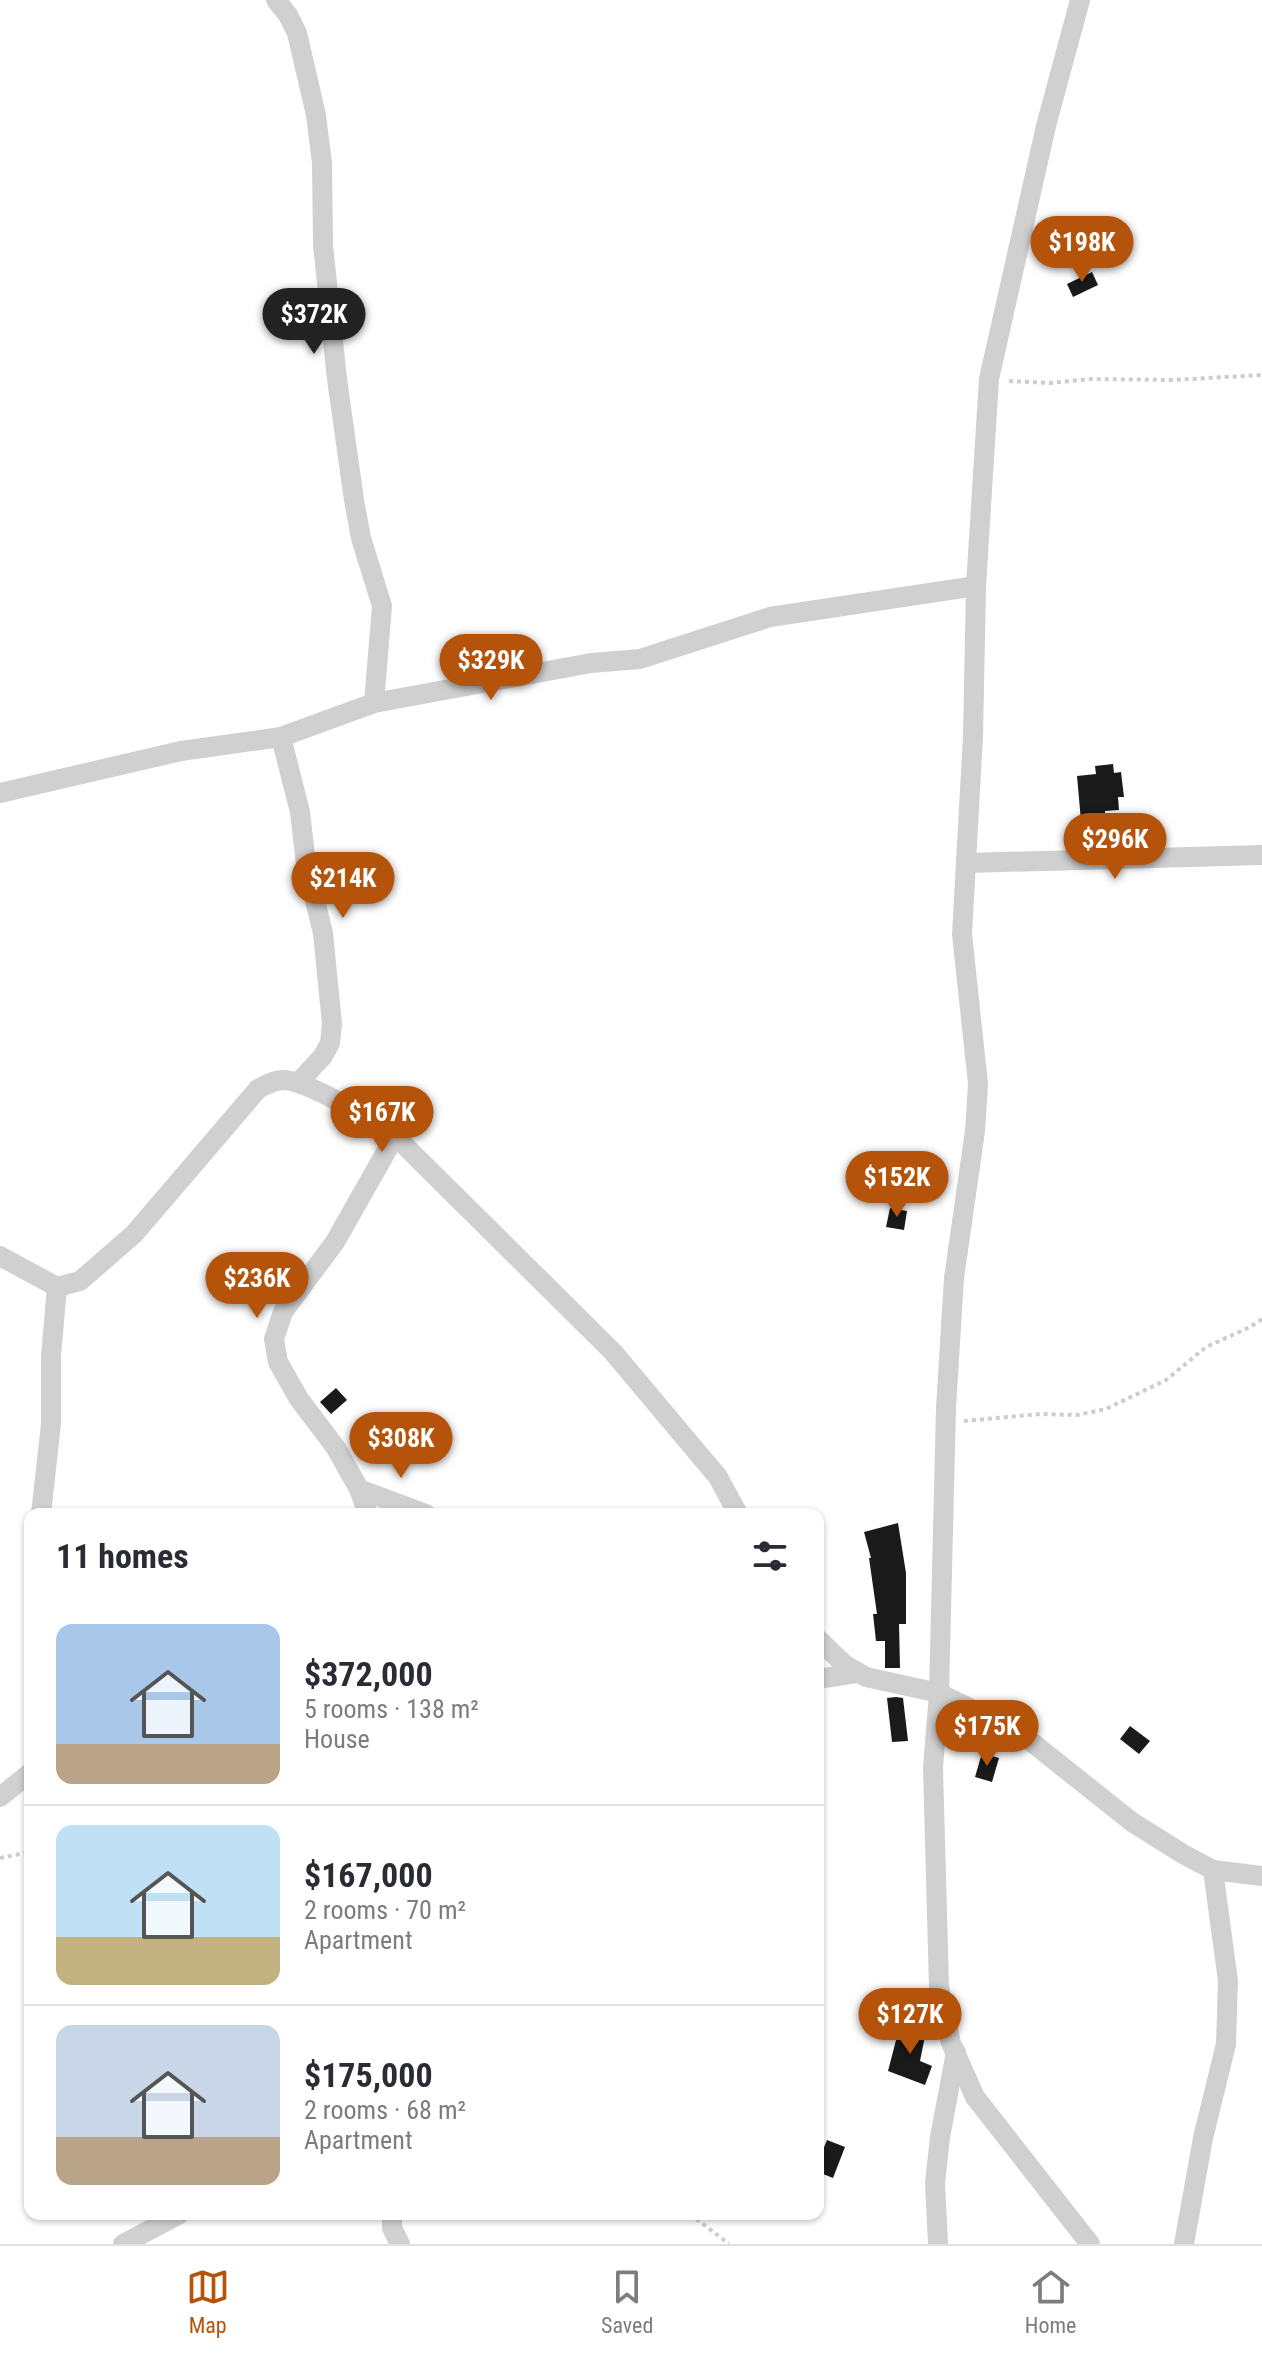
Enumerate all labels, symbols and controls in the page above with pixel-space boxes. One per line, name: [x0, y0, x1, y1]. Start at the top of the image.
pin: $198K: [1026, 216, 1138, 284]
text: $198K: [1049, 227, 1115, 257]
pin: $372K: [258, 288, 370, 356]
text: $372K: [281, 299, 347, 329]
pin: $329K: [435, 634, 547, 702]
text: $329K: [458, 645, 524, 675]
pin: $296K: [1059, 813, 1171, 881]
text: $296K: [1082, 824, 1148, 854]
pin: $214K: [287, 852, 399, 920]
text: $214K: [310, 863, 376, 893]
pin: $167K: [326, 1086, 438, 1154]
text: $167K: [349, 1097, 415, 1127]
pin: $152K: [841, 1151, 953, 1219]
text: $152K: [864, 1162, 930, 1192]
pin: $236K: [201, 1252, 313, 1320]
text: $236K: [224, 1263, 290, 1293]
pin: $308K: [345, 1412, 457, 1480]
text: $308K: [368, 1423, 434, 1453]
icon: filters: [748, 1534, 792, 1578]
text: 11 homes: [56, 1536, 189, 1576]
text: $372,000: [304, 1654, 433, 1694]
icon: home: [120, 1656, 216, 1752]
text: 5 rooms · 138 m²: [304, 1694, 479, 1724]
pin: $175K: [931, 1700, 1043, 1768]
text: $175K: [954, 1711, 1020, 1741]
text: House: [304, 1724, 370, 1754]
text: $167,000: [304, 1855, 433, 1895]
icon: home: [120, 1857, 216, 1953]
text: 2 rooms · 70 m²: [304, 1895, 466, 1925]
text: Apartment: [304, 1925, 413, 1955]
pin: $127K: [854, 1988, 966, 2056]
text: $127K: [877, 1999, 943, 2029]
text: $175,000: [304, 2055, 433, 2095]
icon: home: [120, 2057, 216, 2153]
text: 2 rooms · 68 m²: [304, 2095, 466, 2125]
text: Apartment: [304, 2125, 413, 2155]
tab: Map: [186, 2265, 230, 2338]
tab: Saved: [601, 2265, 653, 2338]
tab: Home: [1025, 2265, 1076, 2338]

